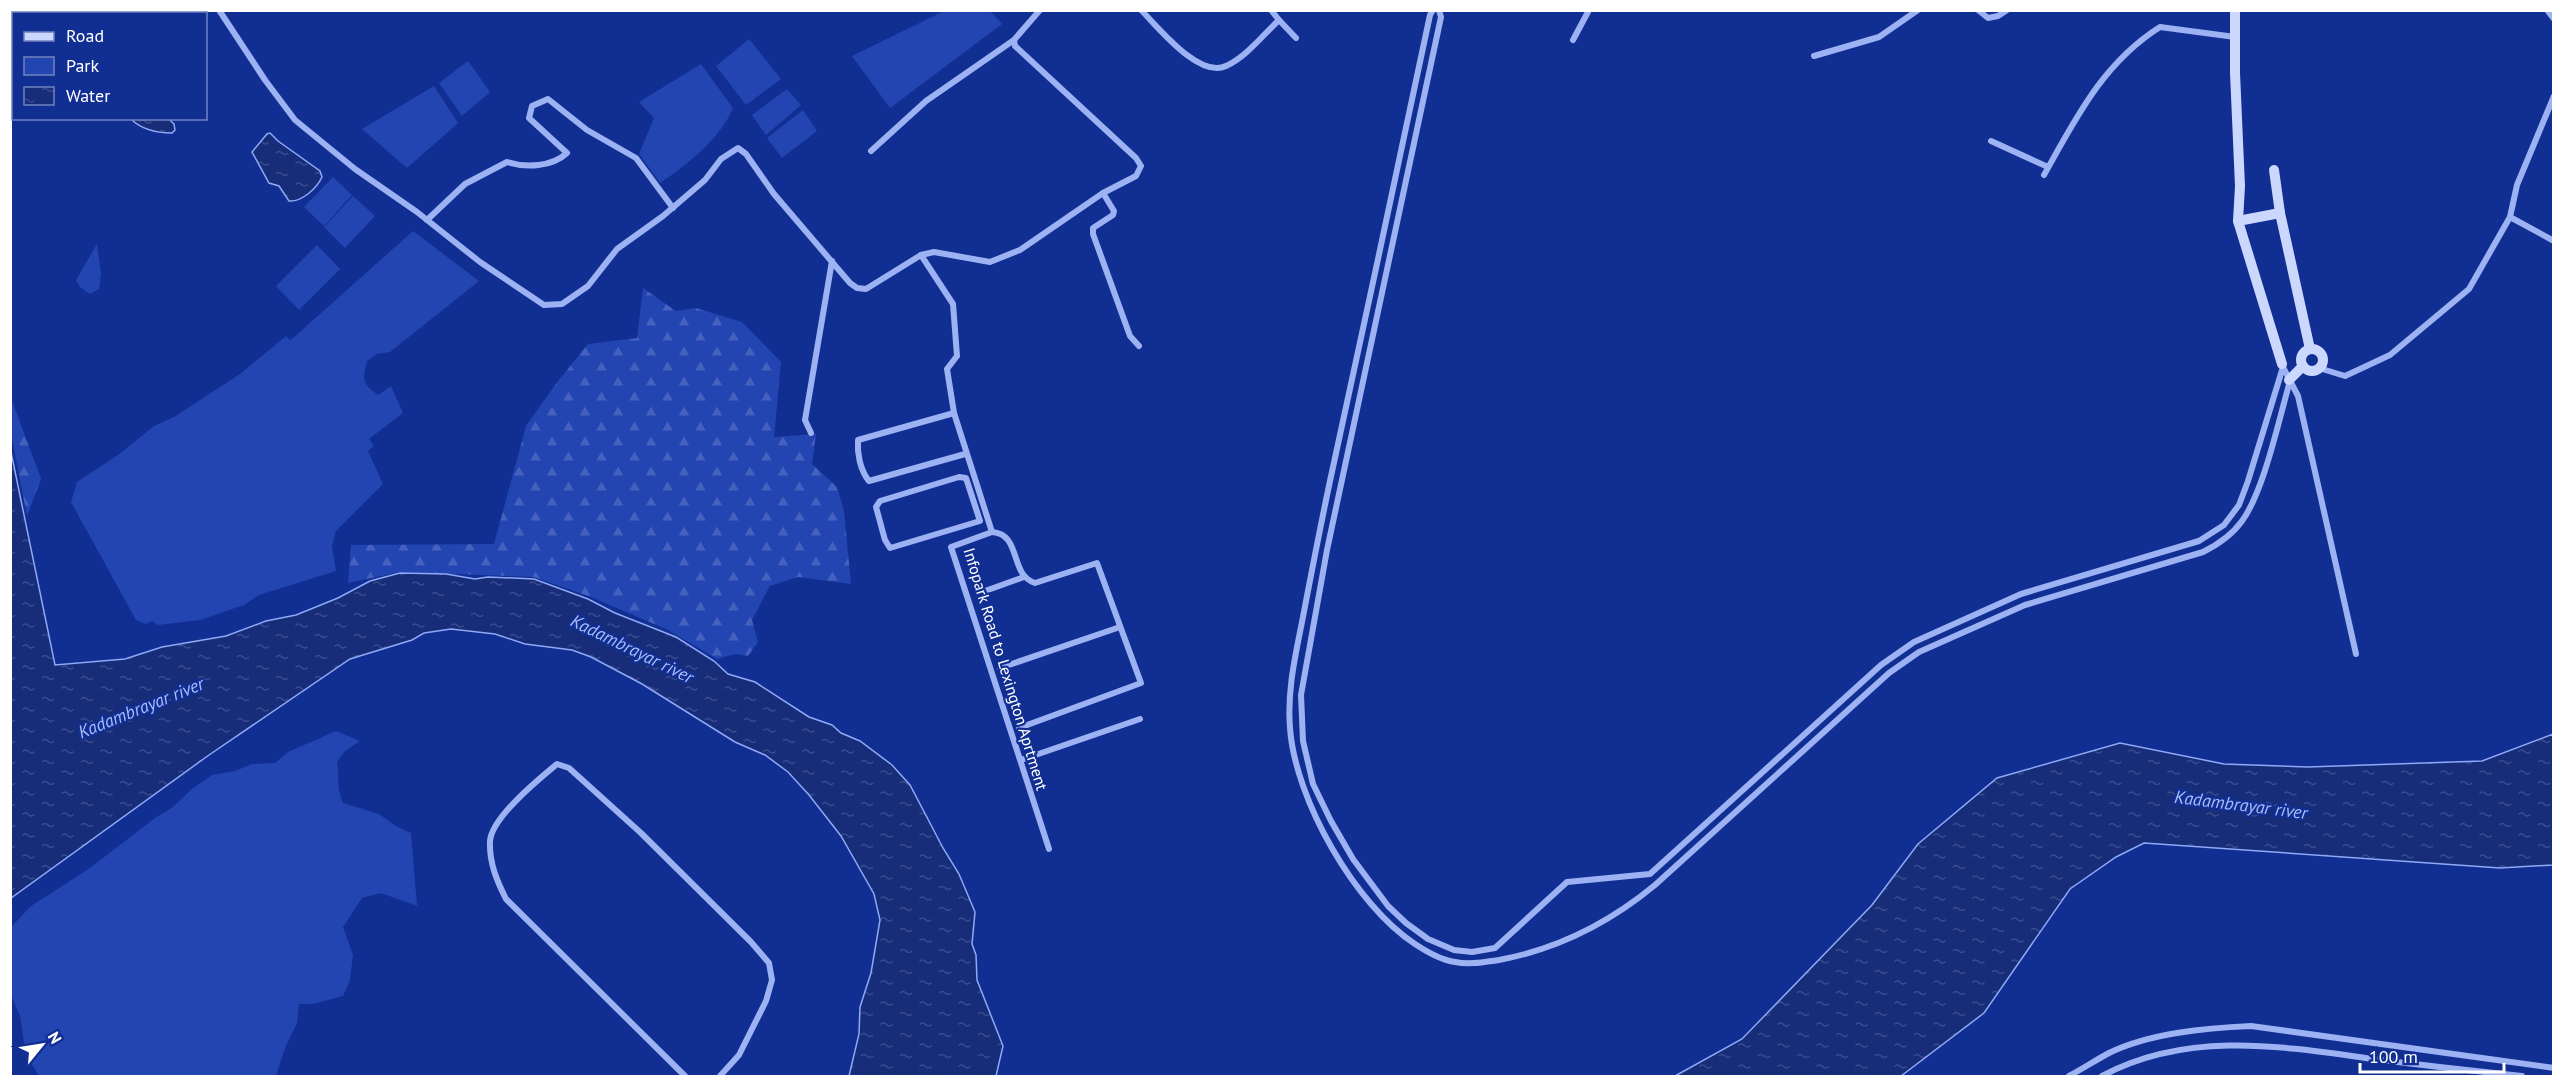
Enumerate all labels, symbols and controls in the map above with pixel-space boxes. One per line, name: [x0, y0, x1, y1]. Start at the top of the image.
legend: [12, 12, 207, 120]
text: Road: [66, 24, 104, 47]
text: Park: [66, 54, 99, 77]
text: Water: [66, 84, 110, 107]
street label: Infopark Road to Lexington Aprtment: [960, 545, 1053, 793]
water label: Kadambrayar river: [567, 609, 698, 689]
water label: Kadambrayar river: [74, 671, 208, 743]
water label: Kadambrayar river: [2173, 785, 2310, 824]
north arrow: [12, 1015, 72, 1075]
text: N: [44, 1028, 66, 1047]
scale bar: [2360, 1036, 2504, 1074]
text: 100 m: [2369, 1045, 2418, 1068]

